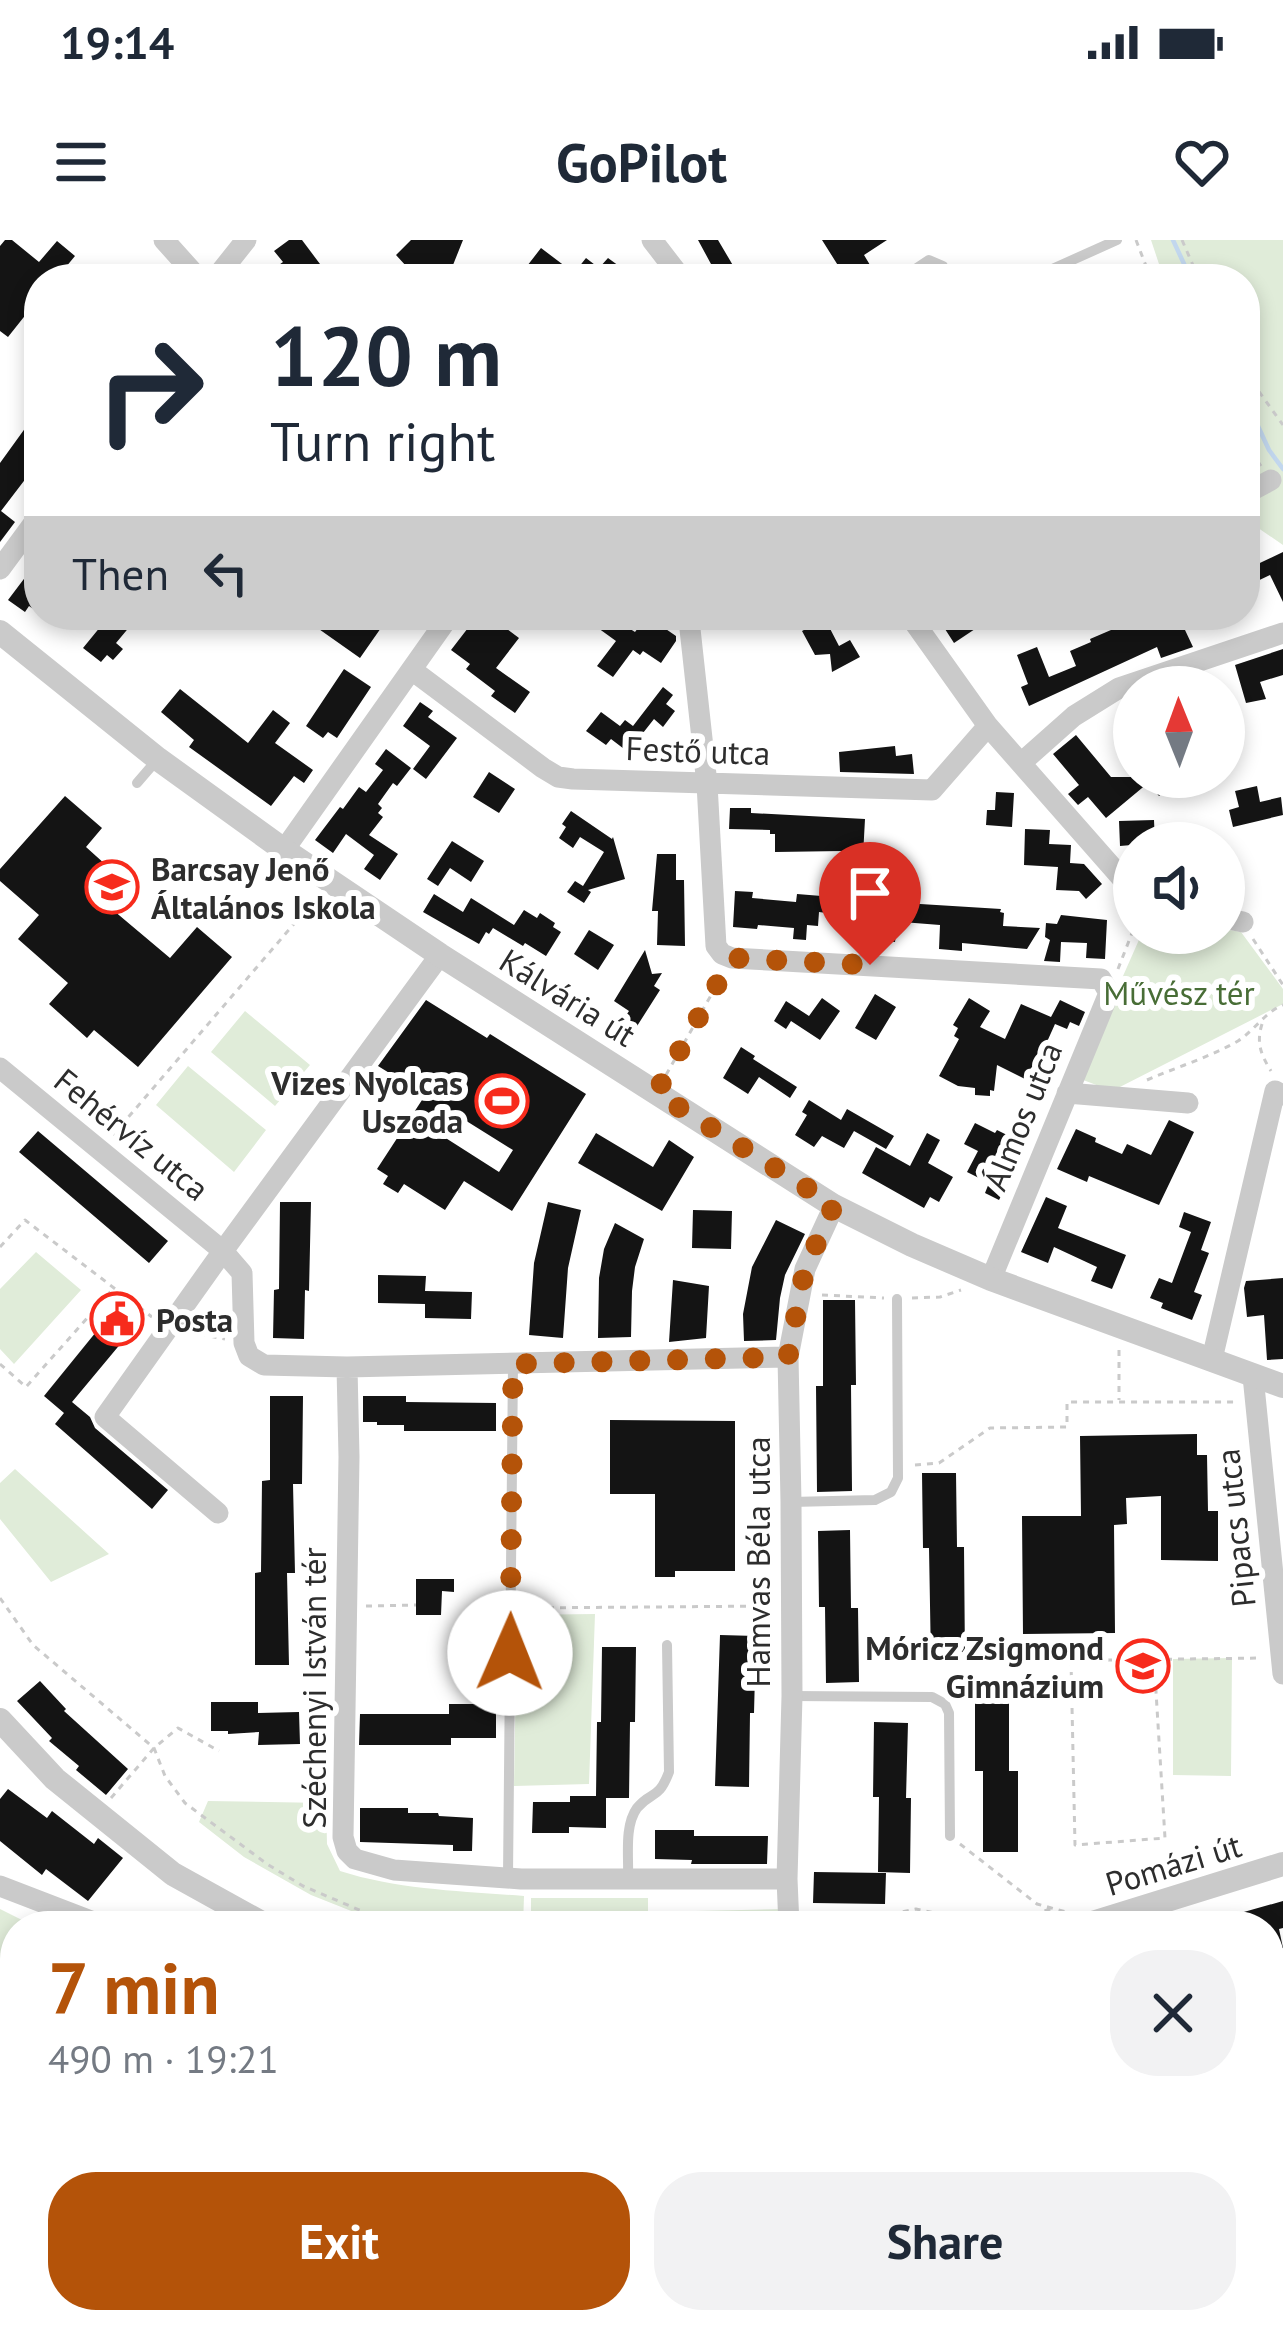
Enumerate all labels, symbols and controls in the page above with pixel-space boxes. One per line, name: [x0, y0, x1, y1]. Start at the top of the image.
text: 19:14: [60, 13, 174, 71]
text: GoPilot: [556, 127, 727, 197]
icon: menu: [48, 129, 114, 195]
icon: heart: [1169, 129, 1235, 195]
text: 120 m: [270, 300, 502, 409]
icon: right: [72, 312, 228, 468]
text: Turn right: [270, 406, 495, 476]
icon: left: [193, 540, 259, 606]
text: Then: [72, 544, 169, 602]
north arrow: [1113, 666, 1245, 798]
map controls: [1113, 666, 1245, 954]
street label: Festő utca: [625, 726, 771, 774]
button: sound: [1113, 822, 1245, 954]
pin: [819, 842, 921, 965]
place label: Barcsay Jenő Általános Iskola: [151, 847, 376, 928]
school or university icon: Barcsay Jenő Általános Iskola: [84, 859, 140, 915]
icon: arrive: [837, 860, 903, 926]
street label: Kálvária út: [492, 938, 644, 1056]
park label: Művész tér: [1103, 971, 1255, 1014]
street label: Álmos utca: [973, 1036, 1071, 1196]
street label: Fehérvíz utca: [46, 1058, 218, 1210]
place label: Vizes Nyolcas Uszoda: [270, 1061, 463, 1142]
sports icon: Vizes Nyolcas Uszoda: [474, 1073, 530, 1129]
public building icon: Posta: [89, 1291, 145, 1347]
place label: Posta: [156, 1298, 233, 1341]
street label: Hamvas Béla utca: [736, 1436, 779, 1688]
street label: Pipacs utca: [1205, 1447, 1265, 1609]
street label: Széchenyi István tér: [292, 1547, 335, 1829]
position arrow: [447, 1590, 573, 1716]
place label: Móricz Zsigmond Gimnázium: [865, 1626, 1104, 1707]
school or university icon: Móricz Zsigmond Gimnázium: [1115, 1638, 1171, 1694]
street label: Pomázi út: [1100, 1823, 1246, 1905]
text: 7 min: [48, 1941, 220, 2034]
button: close: [1110, 1950, 1236, 2076]
text: 490 m · 19:21: [48, 2033, 279, 2084]
button: Exit: [48, 2172, 630, 2310]
button: Share: [654, 2172, 1236, 2310]

